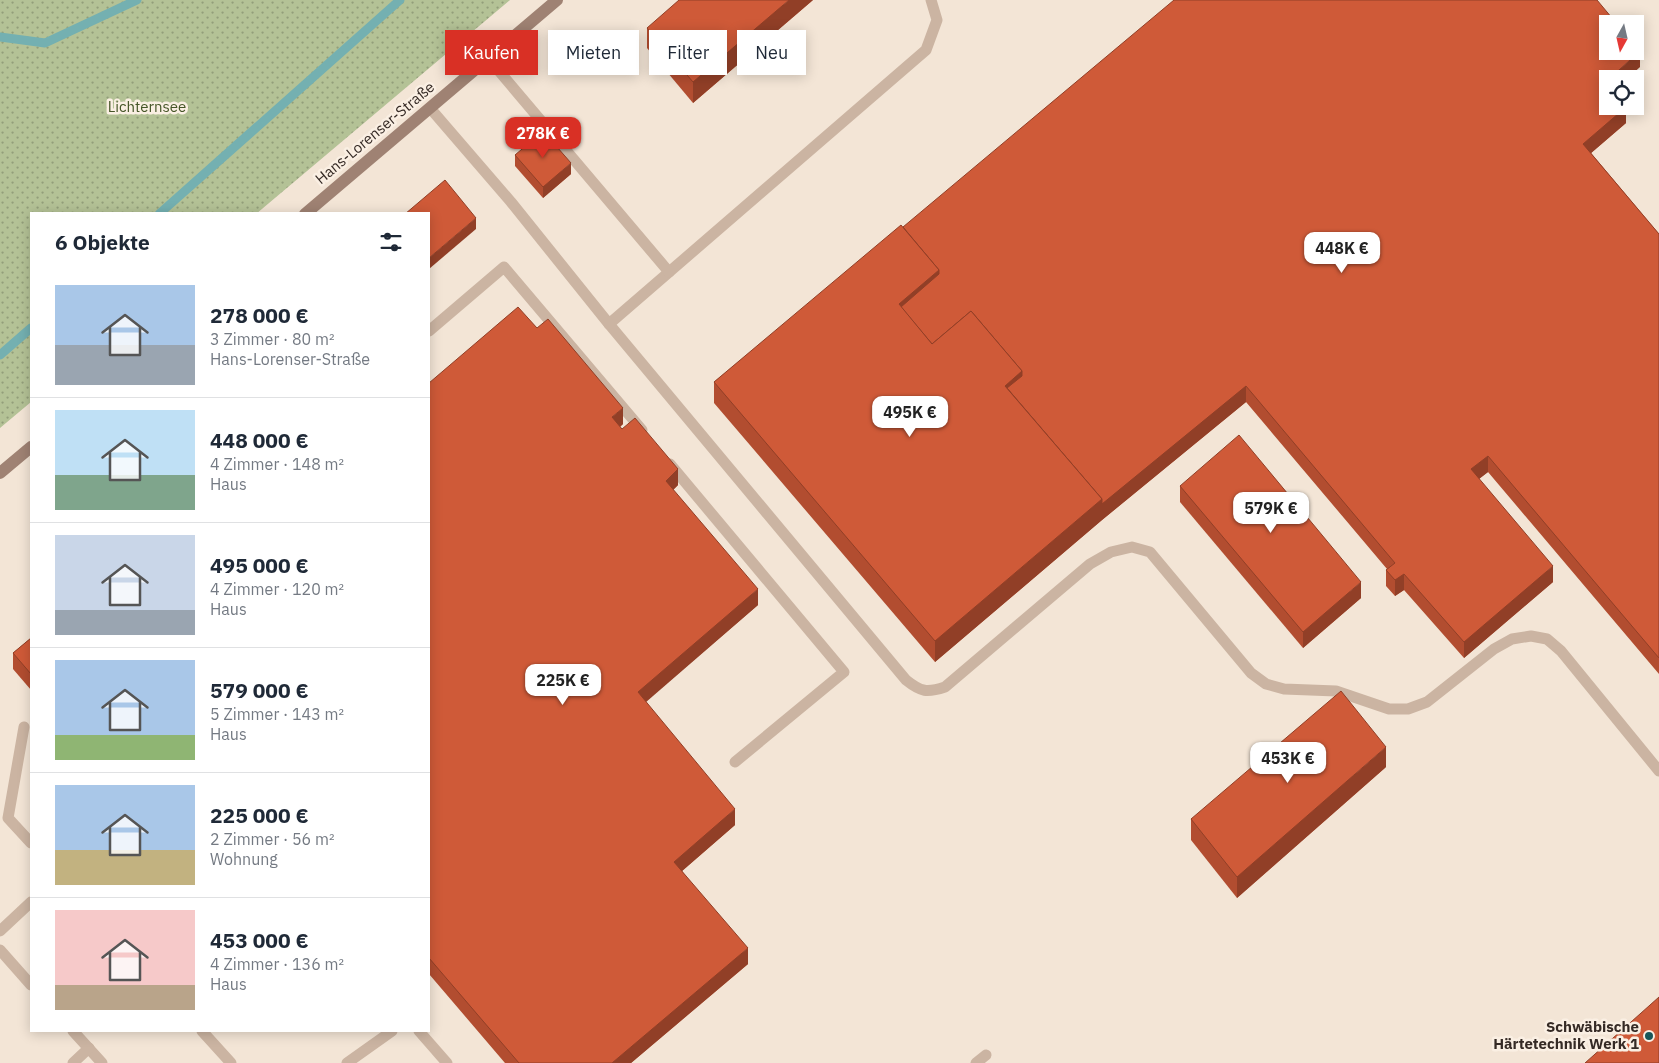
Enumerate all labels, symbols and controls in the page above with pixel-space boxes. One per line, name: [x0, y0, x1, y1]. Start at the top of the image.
north arrow: [1599, 15, 1644, 60]
map controls: [1599, 15, 1644, 115]
chip: Kaufen: [445, 30, 538, 75]
chip: Mieten: [548, 30, 639, 75]
chip: Filter: [649, 30, 727, 75]
chip: Neu: [737, 30, 806, 75]
button: locate: [1599, 70, 1644, 115]
street label: Hans-Lorenser-Straße: [311, 77, 438, 188]
park label: Lichternsee: [108, 97, 186, 116]
pin: 278K €: [502, 116, 584, 159]
text: 278K €: [516, 123, 570, 143]
text: 6 Objekte: [55, 228, 150, 256]
icon: filters: [377, 228, 405, 256]
pin: 448K €: [1301, 232, 1383, 274]
text: 448K €: [1315, 238, 1369, 258]
text: 278 000 €: [210, 301, 309, 329]
icon: home: [95, 305, 155, 365]
text: 3 Zimmer · 80 m²: [210, 329, 335, 349]
text: Hans-Lorenser-Straße: [210, 349, 370, 369]
pin: 495K €: [869, 396, 951, 438]
text: 495K €: [883, 402, 937, 422]
text: 448 000 €: [210, 426, 309, 454]
icon: home: [95, 430, 155, 490]
text: 4 Zimmer · 148 m²: [210, 454, 344, 474]
text: Haus: [210, 474, 247, 494]
pin: 579K €: [1230, 492, 1312, 534]
text: 579K €: [1244, 498, 1298, 518]
text: 495 000 €: [210, 551, 309, 579]
icon: home: [95, 555, 155, 615]
text: 4 Zimmer · 120 m²: [210, 579, 344, 599]
text: Haus: [210, 599, 247, 619]
pin: 225K €: [522, 664, 604, 706]
text: 225K €: [536, 670, 590, 690]
text: 579 000 €: [210, 676, 309, 704]
icon: home: [95, 680, 155, 740]
text: 5 Zimmer · 143 m²: [210, 704, 344, 724]
text: Haus: [210, 724, 247, 744]
pin: 453K €: [1247, 742, 1329, 784]
text: 453K €: [1261, 748, 1315, 768]
text: 225 000 €: [210, 801, 309, 829]
icon: home: [95, 805, 155, 865]
text: 2 Zimmer · 56 m²: [210, 829, 335, 849]
text: Wohnung: [210, 849, 278, 869]
text: 453 000 €: [210, 926, 309, 954]
icon: home: [95, 930, 155, 990]
text: 4 Zimmer · 136 m²: [210, 954, 344, 974]
text: Haus: [210, 974, 247, 994]
place label: Schwäbische Härtetechnik Werk 1: [1493, 1017, 1639, 1053]
marker: Schwäbische Härtetechnik Werk 1: [1643, 1030, 1655, 1042]

